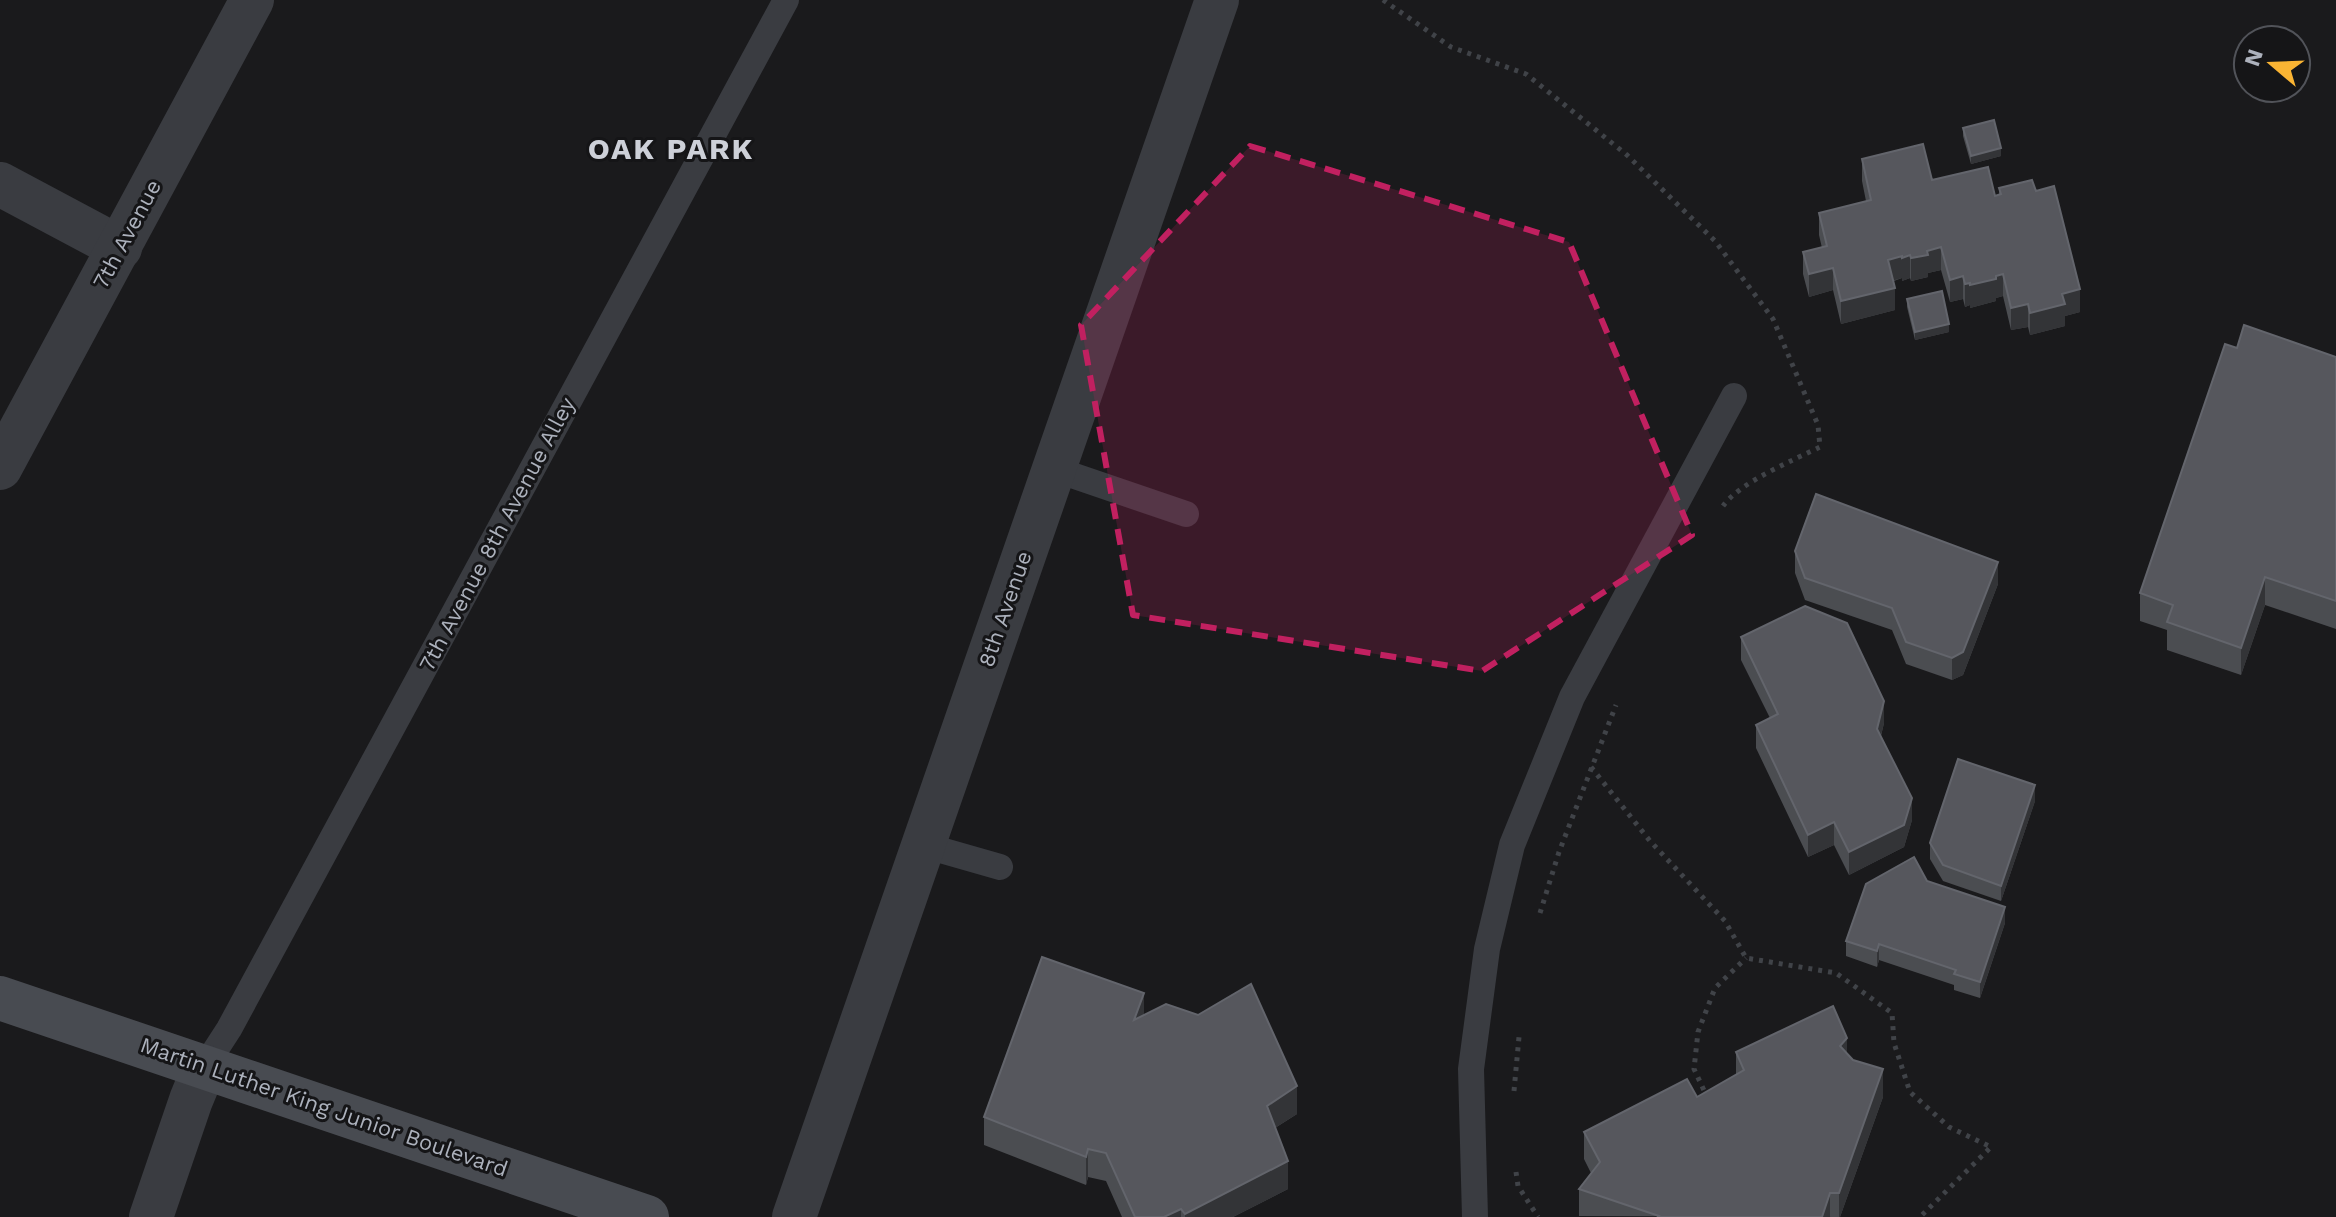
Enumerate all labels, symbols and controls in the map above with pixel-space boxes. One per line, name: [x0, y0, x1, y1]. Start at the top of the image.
north arrow: [2232, 24, 2312, 104]
text: N: [2239, 46, 2268, 69]
district label: OAK PARK: [588, 131, 754, 166]
street label: 7th Avenue: [88, 175, 166, 293]
street label: 7th Avenue 8th Avenue Alley: [414, 392, 580, 675]
street label: 8th Avenue: [974, 548, 1036, 670]
street label: Martin Luther King Junior Boulevard: [137, 1032, 511, 1182]

